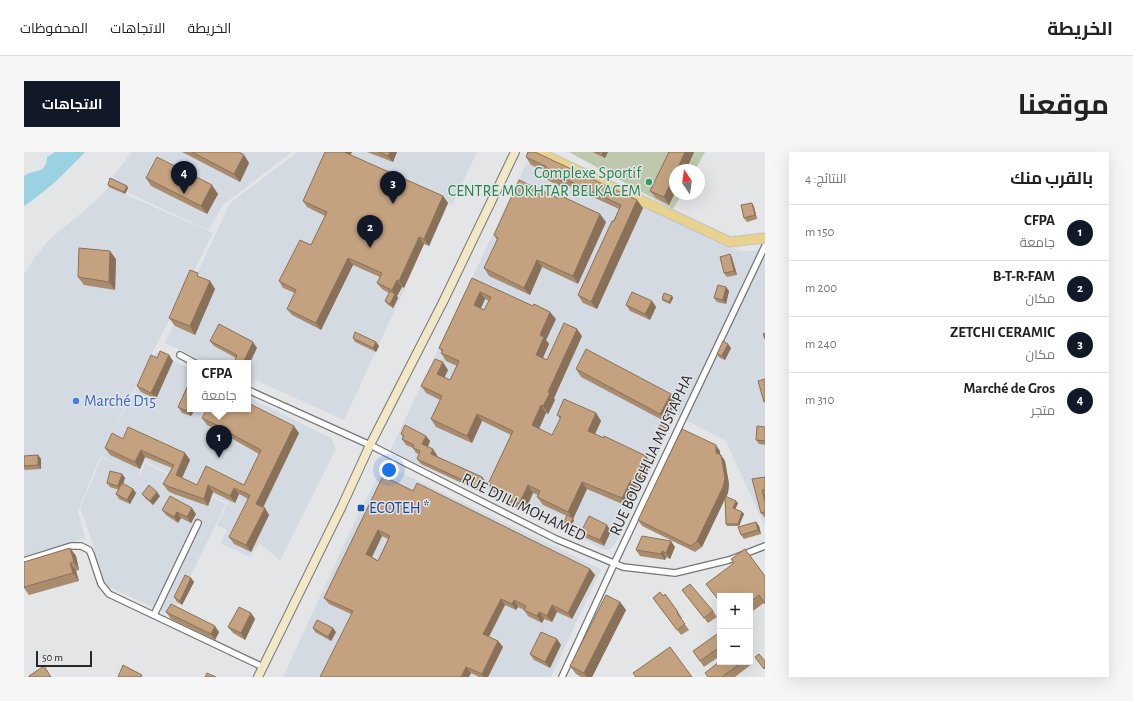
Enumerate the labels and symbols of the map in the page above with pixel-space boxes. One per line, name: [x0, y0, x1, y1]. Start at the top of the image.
pin: 4: [171, 161, 197, 194]
north arrow: [669, 164, 705, 200]
place label: Complexe Sportif CENTRE MOKHTAR BELKACEM: [448, 165, 642, 199]
pin: 3: [380, 171, 406, 204]
marker: Complexe Sportif CENTRE MOKHTAR BELKACEM: [644, 177, 654, 187]
pin: 2: [357, 215, 383, 248]
street label: RUE BOUGHLIA MUSTAPHA: [607, 372, 695, 538]
place label: Marché D15: [84, 393, 156, 409]
marker: Marché D15: [71, 396, 81, 406]
pin: 1: [206, 425, 232, 458]
your location: [379, 460, 399, 480]
street label: RUE DJILI MOHAMED: [459, 470, 589, 544]
place label: ECOTEH *: [369, 500, 429, 516]
marker: ECOTEH *: [356, 503, 366, 513]
scale bar: [36, 649, 92, 668]

